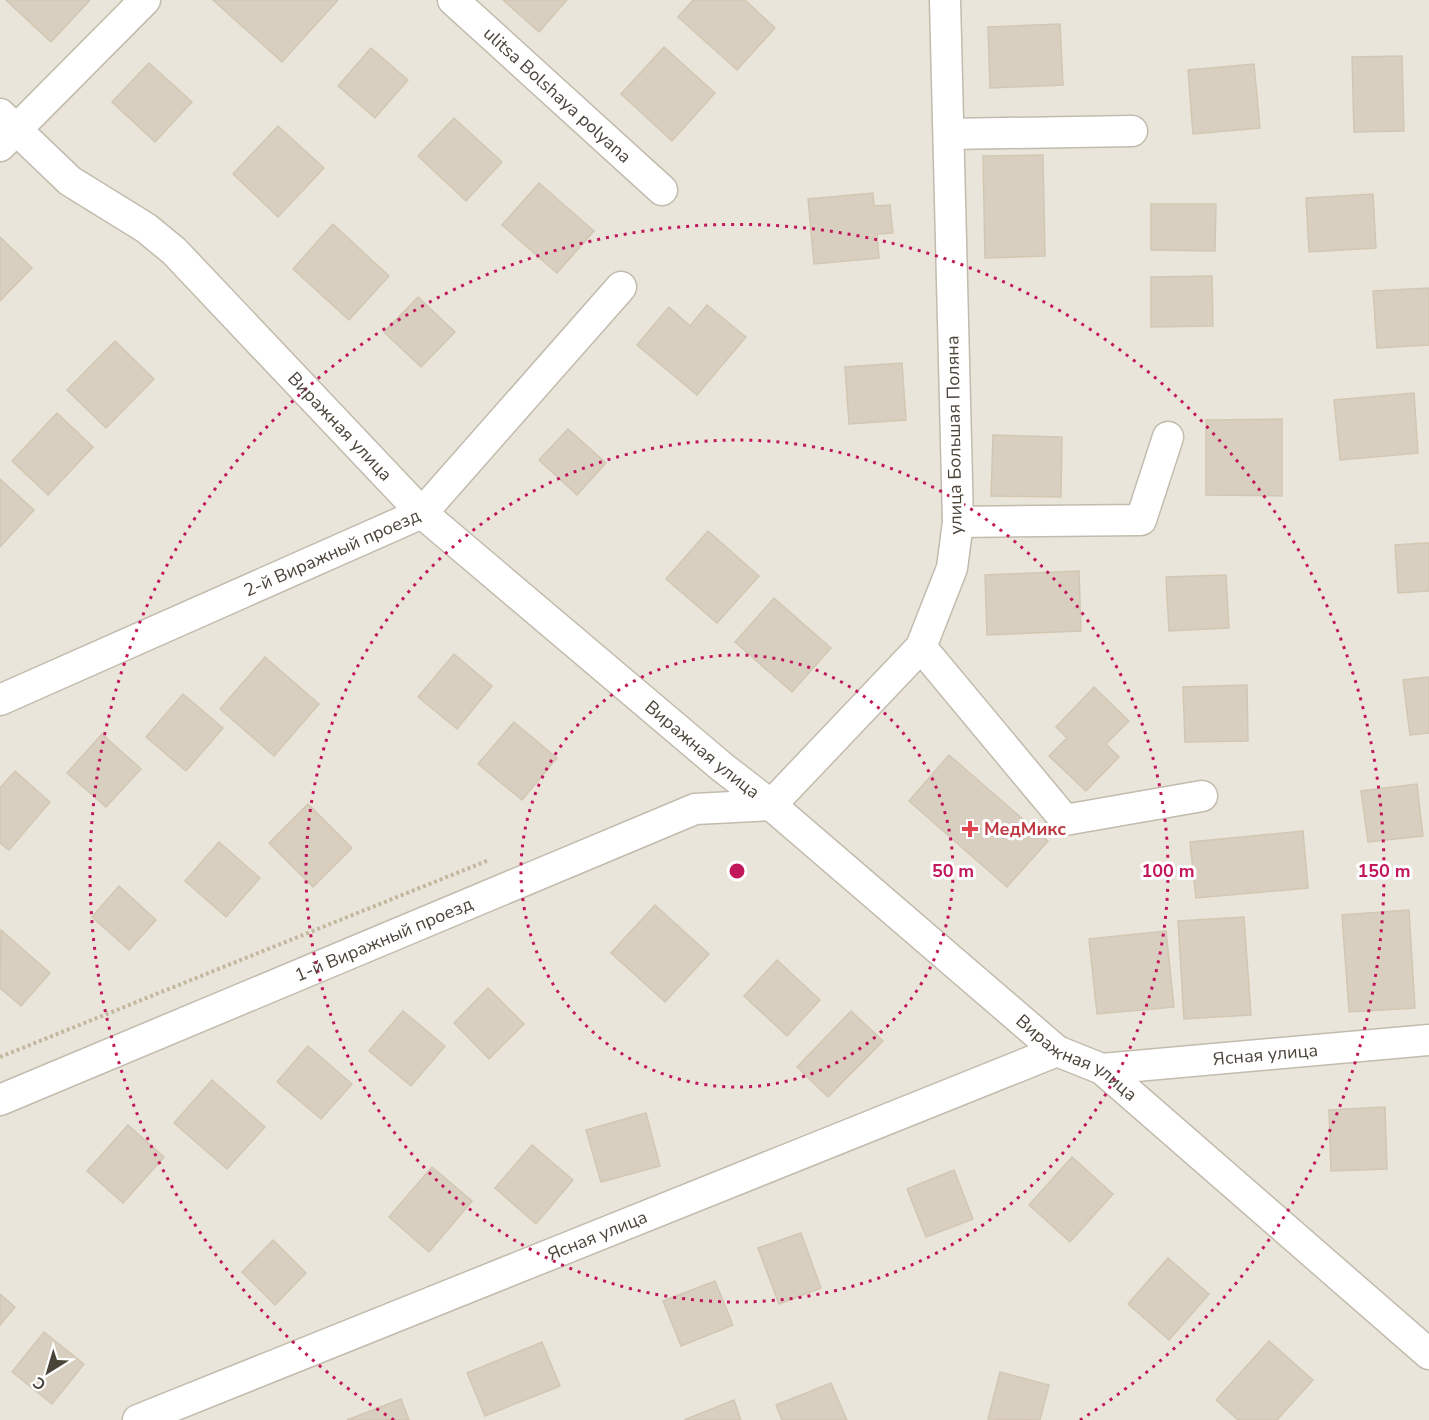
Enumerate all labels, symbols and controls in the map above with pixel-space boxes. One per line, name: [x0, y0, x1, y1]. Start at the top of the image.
street label: ulitsa Bolshaya polyana: [478, 21, 636, 168]
street label: улица Большая Поляна: [940, 335, 968, 535]
street label: Виражная улица: [282, 367, 398, 486]
street label: 2-й Виражный проезд: [240, 503, 424, 603]
street label: Виражная улица: [640, 695, 765, 804]
place label: МедМикс: [984, 817, 1066, 841]
marker: МедМикс: [961, 820, 979, 838]
text: 50 m: [932, 859, 974, 883]
text: 100 m: [1141, 859, 1195, 883]
text: 150 m: [1357, 859, 1411, 883]
centre of rings: [727, 861, 747, 881]
street label: 1-й Виражный проезд: [291, 891, 477, 987]
street label: Виражная улица: [1011, 1009, 1142, 1106]
street label: Ясная улица: [1212, 1038, 1319, 1071]
street label: Ясная улица: [544, 1205, 651, 1266]
north arrow: [18, 1342, 78, 1402]
text: С: [29, 1371, 51, 1395]

